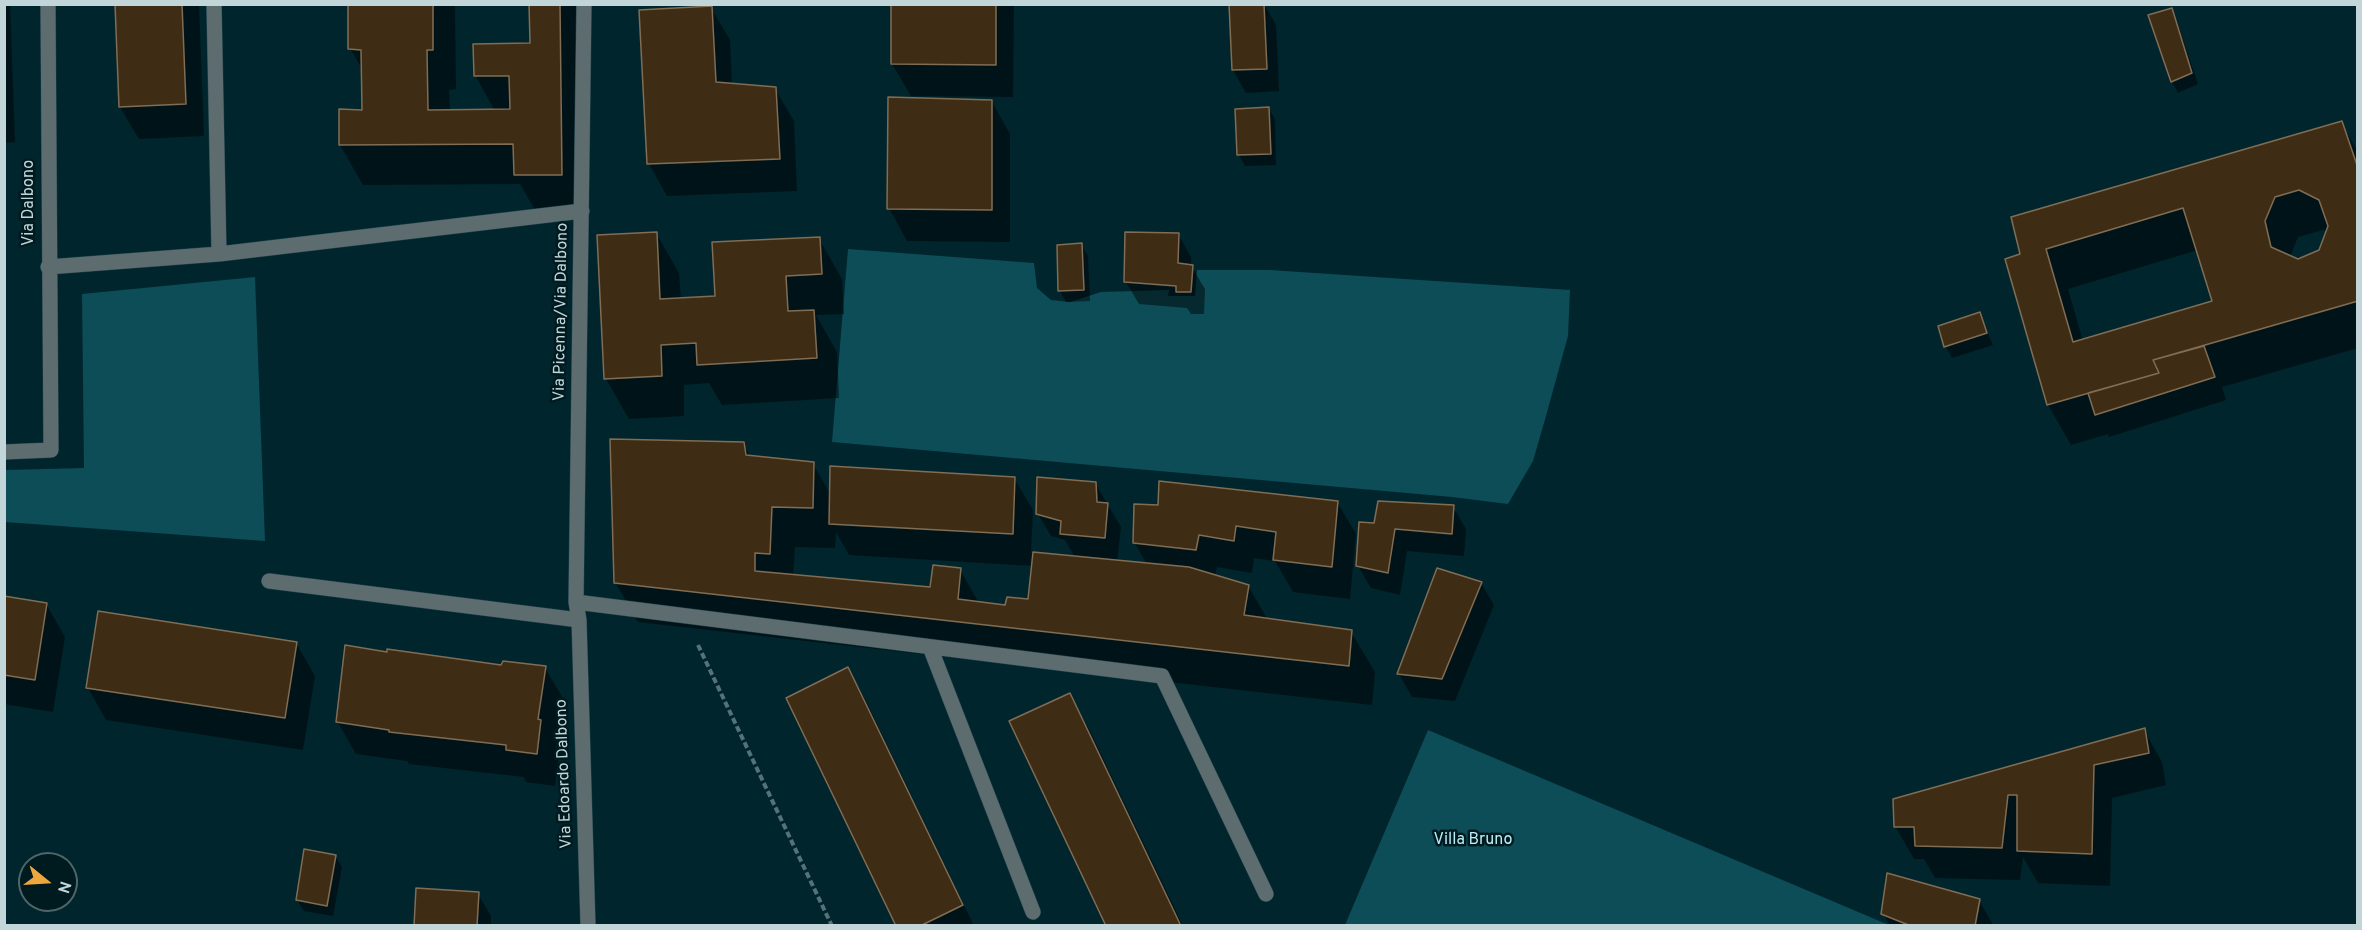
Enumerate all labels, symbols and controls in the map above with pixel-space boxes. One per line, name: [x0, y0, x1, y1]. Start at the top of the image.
street label: Via Dalbono: [20, 160, 40, 246]
street label: Via Picenna/Via Dalbono: [551, 223, 573, 401]
street label: Via Edoardo Dalbono: [553, 699, 577, 849]
park label: Villa Bruno: [1434, 831, 1512, 851]
north arrow: [18, 852, 78, 912]
text: N: [52, 878, 75, 896]

